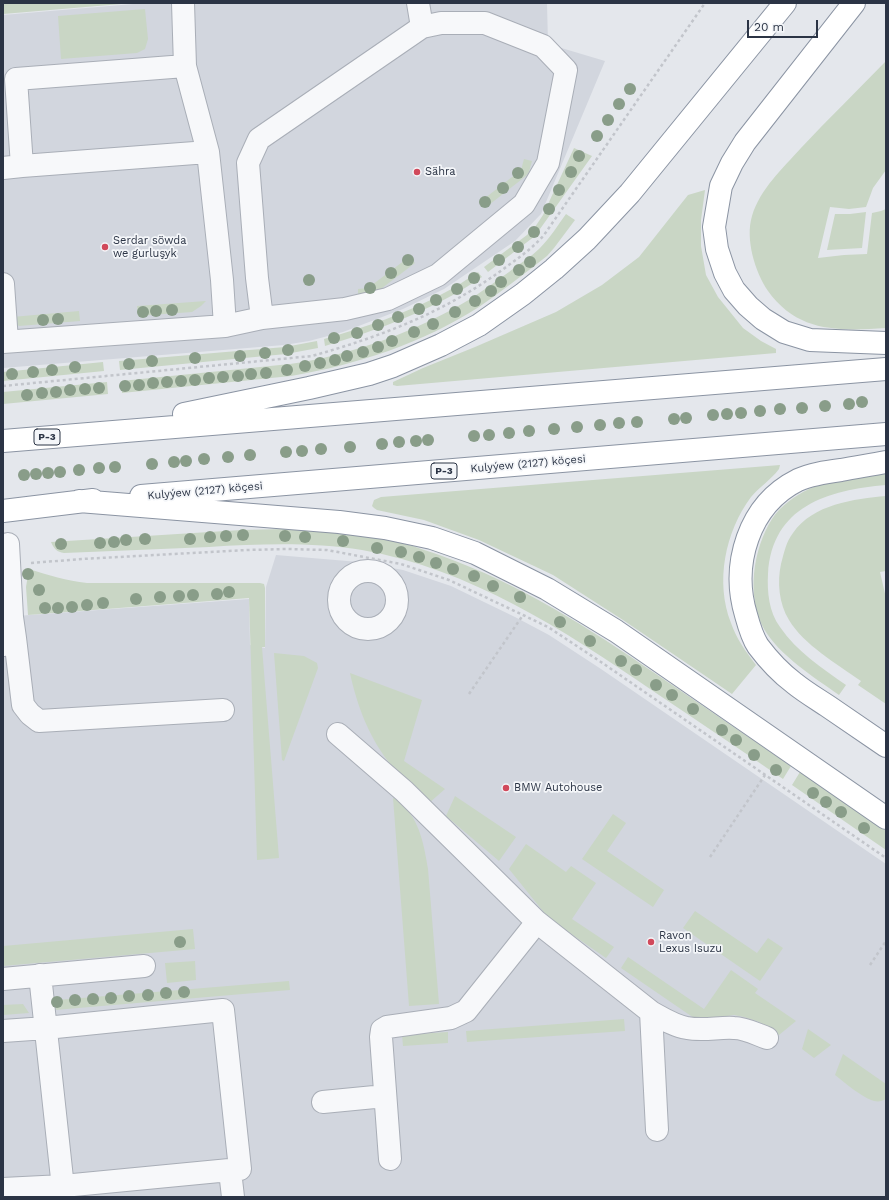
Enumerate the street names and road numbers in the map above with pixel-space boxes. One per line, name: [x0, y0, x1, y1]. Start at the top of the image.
road number: P-3: [34, 429, 60, 445]
street label: Kulyýew (2127) köçesi: [470, 452, 586, 476]
road number: P-3: [431, 463, 457, 479]
street label: Kulyýew (2127) köçesi: [147, 479, 263, 503]

